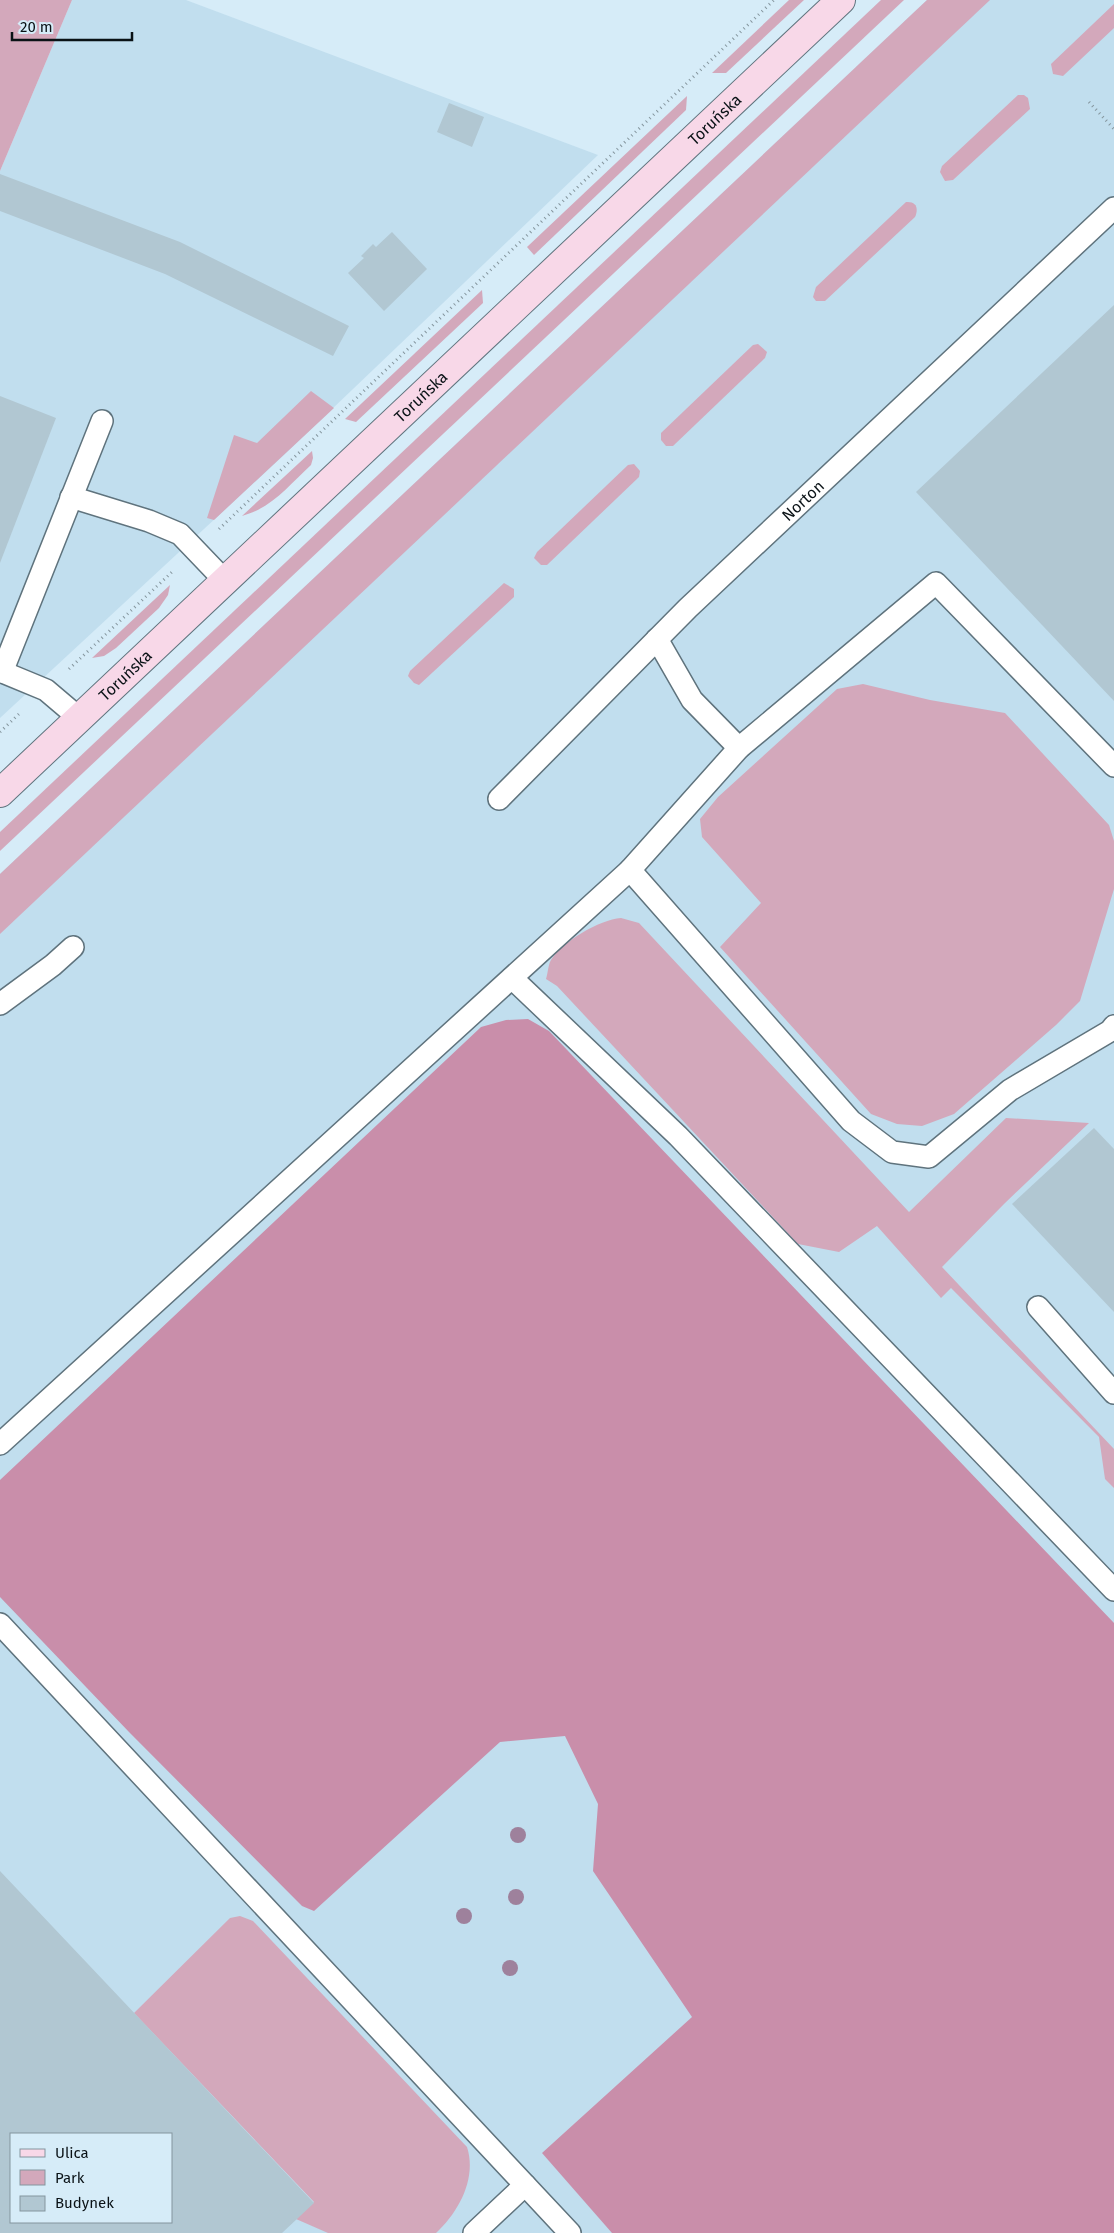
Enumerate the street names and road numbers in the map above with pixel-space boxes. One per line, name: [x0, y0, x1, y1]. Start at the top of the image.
street label: Toruńska: [684, 90, 745, 149]
street label: Toruńska: [390, 367, 451, 426]
street label: Norton: [778, 476, 828, 525]
street label: Toruńska: [95, 646, 156, 704]

